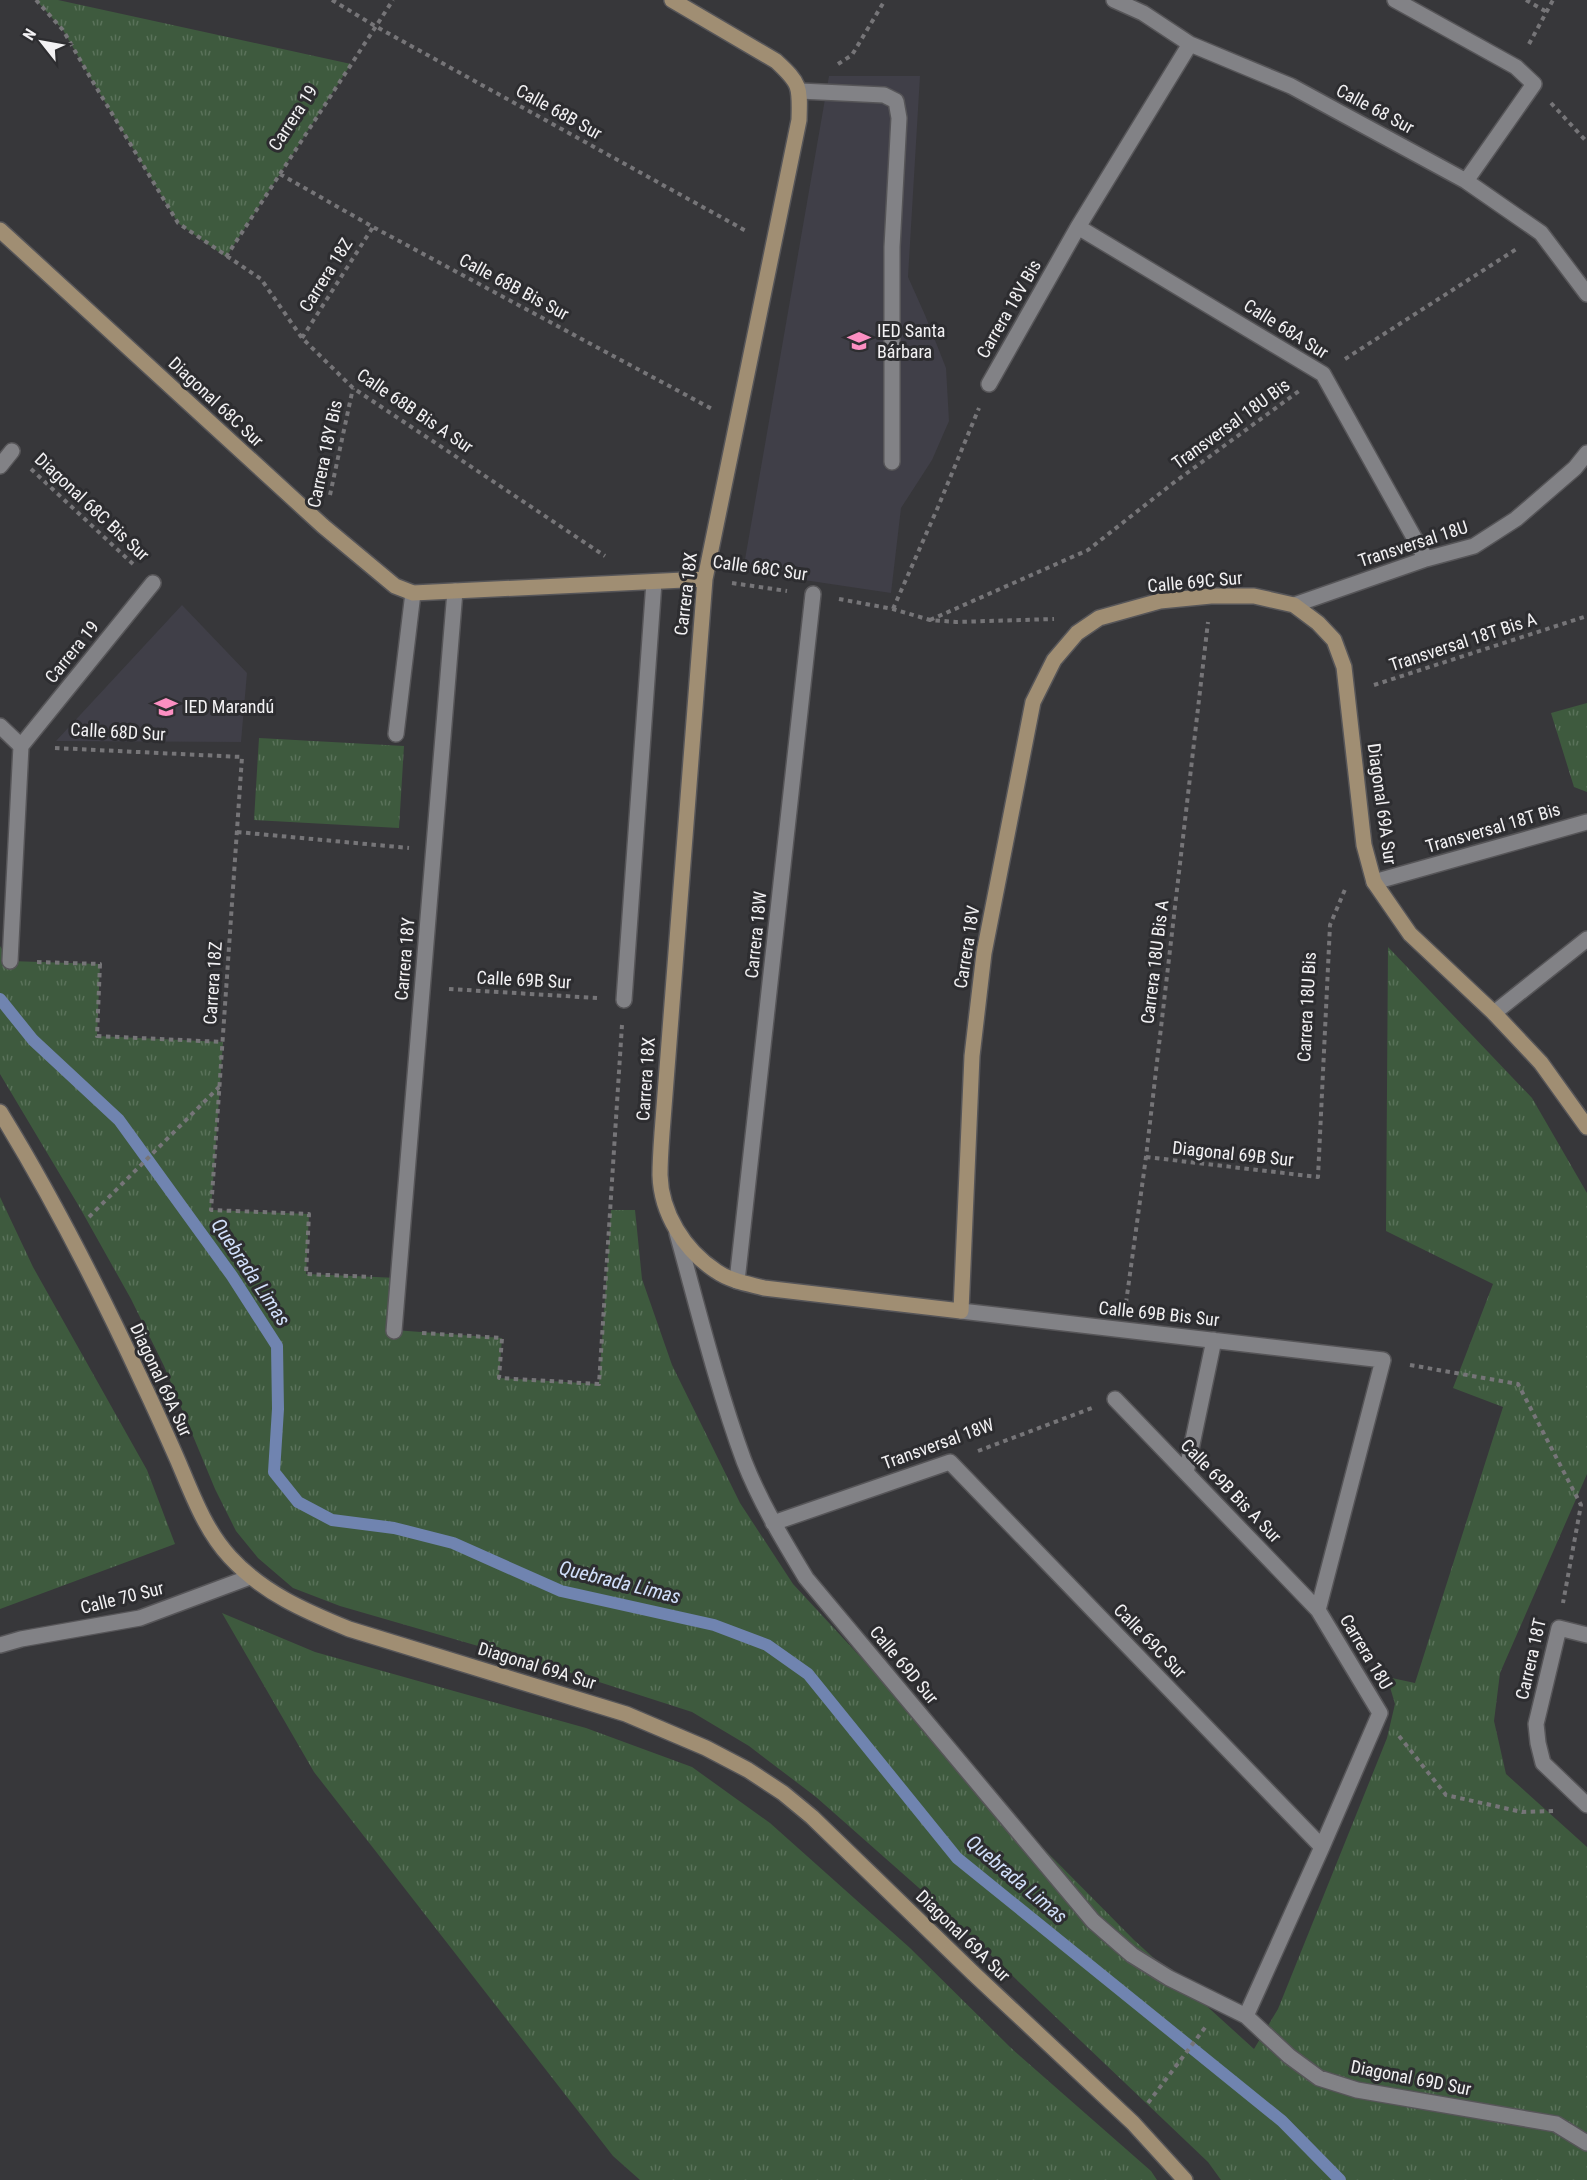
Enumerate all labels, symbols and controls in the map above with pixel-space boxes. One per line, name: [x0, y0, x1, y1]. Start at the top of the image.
north arrow: [12, 12, 72, 72]
text: N: [19, 25, 40, 44]
street label: Calle 68B Sur: [513, 79, 606, 144]
street label: Calle 68 Sur: [1333, 79, 1418, 138]
street label: Carrera 19: [264, 81, 321, 154]
street label: Carrera 18Z: [295, 234, 357, 316]
street label: Calle 68B Bis Sur: [456, 249, 573, 325]
street label: Carrera 18V Bis: [972, 256, 1045, 362]
street label: Calle 68A Sur: [1240, 294, 1333, 363]
place label: IED Santa Bárbara: [877, 320, 945, 362]
school or university icon: IED Santa Bárbara: [846, 328, 872, 354]
street label: Diagonal 68C Sur: [165, 352, 269, 451]
street label: Calle 68B Bis A Sur: [353, 364, 478, 458]
street label: Transversal 18U Bis: [1168, 374, 1294, 473]
street label: Carrera 18Y Bis: [303, 398, 346, 510]
street label: Diagonal 68C Bis Sur: [31, 448, 154, 565]
street label: Transversal 18U: [1355, 516, 1470, 571]
street label: Calle 68C Sur: [711, 550, 809, 585]
street label: Carrera 18X: [670, 551, 701, 637]
street label: Calle 69C Sur: [1147, 567, 1244, 596]
street label: Transversal 18T Bis A: [1387, 608, 1540, 675]
street label: Carrera 19: [40, 616, 103, 687]
school or university icon: IED Marandú: [153, 694, 179, 720]
place label: IED Marandú: [184, 696, 274, 717]
street label: Calle 68D Sur: [70, 719, 167, 745]
street label: Diagonal 69A Sur: [1364, 742, 1401, 866]
street label: Transversal 18T Bis: [1423, 798, 1563, 857]
street label: Carrera 18W: [740, 890, 771, 980]
street label: Carrera 18U Bis A: [1136, 898, 1173, 1025]
street label: Carrera 18V: [950, 904, 983, 990]
street label: Carrera 18Y: [390, 916, 419, 1001]
street label: Carrera 18Z: [199, 941, 226, 1025]
street label: Carrera 18U Bis: [1293, 951, 1320, 1063]
street label: Calle 69B Sur: [476, 967, 572, 992]
street label: Carrera 18X: [632, 1036, 659, 1121]
street label: Diagonal 69B Sur: [1171, 1137, 1295, 1170]
water label: Quebrada Limas: [206, 1214, 296, 1330]
street label: Calle 69B Bis Sur: [1098, 1297, 1221, 1330]
street label: Diagonal 69A Sur: [126, 1320, 197, 1440]
street label: Transversal 18W: [879, 1413, 997, 1473]
street label: Calle 69B Bis A Sur: [1177, 1435, 1286, 1547]
water label: Quebrada Limas: [557, 1555, 683, 1609]
street label: Calle 70 Sur: [78, 1577, 166, 1618]
street label: Calle 69C Sur: [1110, 1599, 1191, 1683]
street label: Carrera 18U: [1336, 1610, 1397, 1693]
street label: Carrera 18T: [1511, 1616, 1550, 1702]
street label: Calle 69D Sur: [866, 1621, 943, 1708]
street label: Diagonal 69A Sur: [476, 1638, 599, 1694]
water label: Quebrada Limas: [962, 1830, 1072, 1928]
street label: Diagonal 69A Sur: [912, 1886, 1015, 1986]
street label: Diagonal 69D Sur: [1349, 2056, 1474, 2100]

